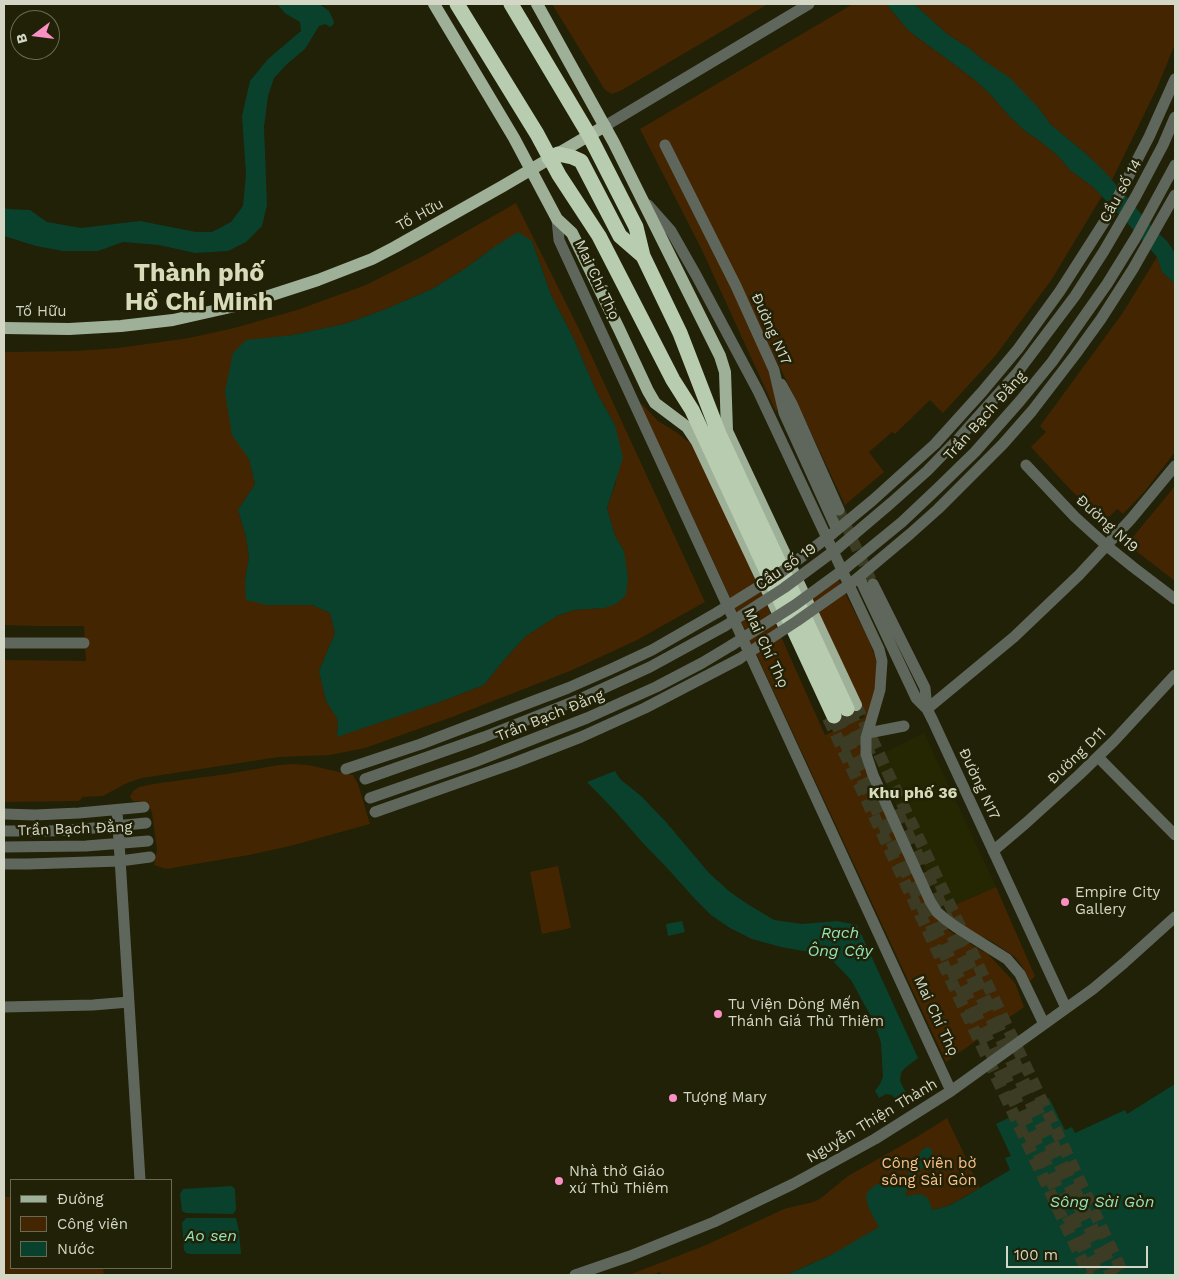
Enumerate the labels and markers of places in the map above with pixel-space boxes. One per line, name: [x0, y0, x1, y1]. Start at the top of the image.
place label: Empire City Gallery: [1075, 884, 1160, 919]
marker: Empire City Gallery: [1059, 896, 1071, 908]
place label: Tu Viện Dòng Mến Thánh Giá Thủ Thiêm: [728, 996, 884, 1031]
marker: Tu Viện Dòng Mến Thánh Giá Thủ Thiêm: [712, 1008, 724, 1020]
place label: Tượng Mary: [683, 1089, 767, 1107]
marker: Tượng Mary: [667, 1092, 679, 1104]
place label: Nhà thờ Giáo xứ Thủ Thiêm: [569, 1163, 669, 1198]
marker: Nhà thờ Giáo xứ Thủ Thiêm: [553, 1175, 565, 1187]

